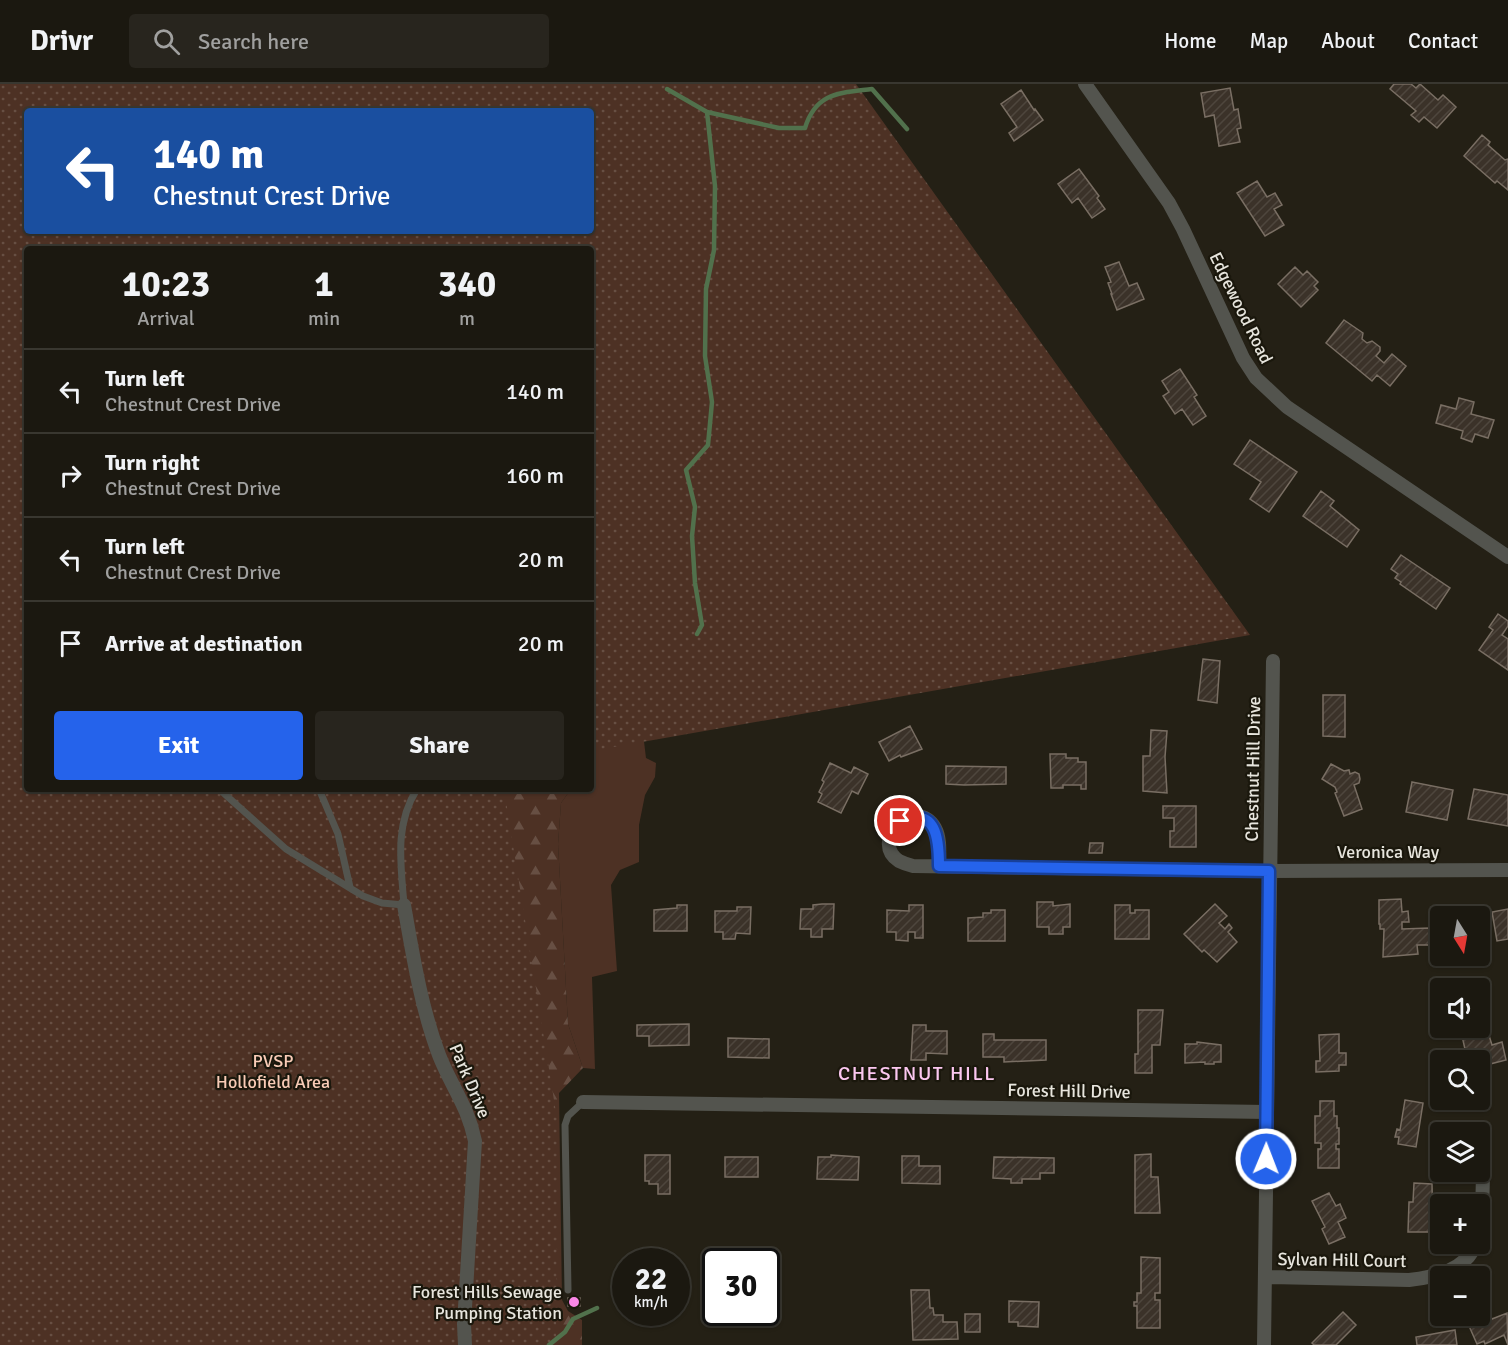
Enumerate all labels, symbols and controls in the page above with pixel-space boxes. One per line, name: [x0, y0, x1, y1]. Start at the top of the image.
search box: [129, 14, 549, 68]
text: Drivr: [30, 24, 93, 58]
icon: search: [150, 25, 183, 58]
text: Search here: [198, 28, 309, 55]
text: Home: [1164, 28, 1217, 54]
text: Map: [1250, 28, 1288, 54]
text: About: [1321, 28, 1375, 54]
text: Contact: [1408, 28, 1478, 54]
text: 140 m: [153, 129, 264, 180]
icon: left: [54, 132, 132, 210]
text: Chestnut Crest Drive: [153, 180, 391, 213]
street label: Edgewood Road: [1205, 249, 1277, 367]
text: 10:23: [122, 262, 210, 307]
text: 1: [314, 262, 334, 307]
text: 340: [438, 262, 496, 307]
text: Arrival: [137, 306, 195, 331]
text: min: [308, 306, 340, 331]
text: m: [459, 306, 475, 331]
text: Turn left: [105, 365, 185, 392]
icon: left: [54, 375, 87, 408]
text: 140 m: [506, 378, 564, 405]
text: Chestnut Crest Drive: [105, 392, 281, 417]
text: Turn right: [105, 449, 200, 476]
icon: right: [54, 459, 87, 492]
text: 160 m: [506, 462, 564, 489]
text: Chestnut Crest Drive: [105, 476, 281, 501]
text: Turn left: [105, 533, 185, 560]
icon: left: [54, 543, 87, 576]
text: 20 m: [518, 546, 564, 573]
text: Chestnut Crest Drive: [105, 560, 281, 585]
icon: arrive: [54, 627, 87, 660]
text: Arrive at destination: [105, 630, 302, 657]
text: 20 m: [518, 630, 564, 657]
street label: Chestnut Hill Drive: [1241, 696, 1265, 842]
button: Exit: [54, 711, 303, 780]
button: Share: [315, 711, 564, 780]
pin: [874, 795, 925, 846]
icon: arrive: [883, 804, 916, 837]
street label: Veronica Way: [1337, 841, 1440, 863]
north arrow: [1430, 906, 1490, 966]
map controls: [1430, 906, 1490, 1326]
button: sound: [1430, 978, 1490, 1038]
street label: Park Drive: [444, 1040, 496, 1122]
park label: PVSP Hollofield Area: [216, 1050, 330, 1093]
button: search: [1430, 1050, 1490, 1110]
district label: CHESTNUT HILL: [838, 1061, 996, 1086]
street label: Forest Hill Drive: [1007, 1079, 1131, 1103]
button: layers: [1430, 1122, 1490, 1182]
position arrow: [1234, 1127, 1298, 1191]
button: +: [1430, 1194, 1490, 1254]
speed limit sign: 30: [702, 1248, 780, 1326]
street label: Sylvan Hill Court: [1277, 1248, 1407, 1272]
text: 22: [635, 1261, 667, 1298]
button: −: [1430, 1266, 1490, 1326]
place label: Forest Hills Sewage Pumping Station: [412, 1281, 562, 1324]
text: km/h: [634, 1293, 668, 1311]
marker: Forest Hills Sewage Pumping Station: [567, 1295, 581, 1309]

